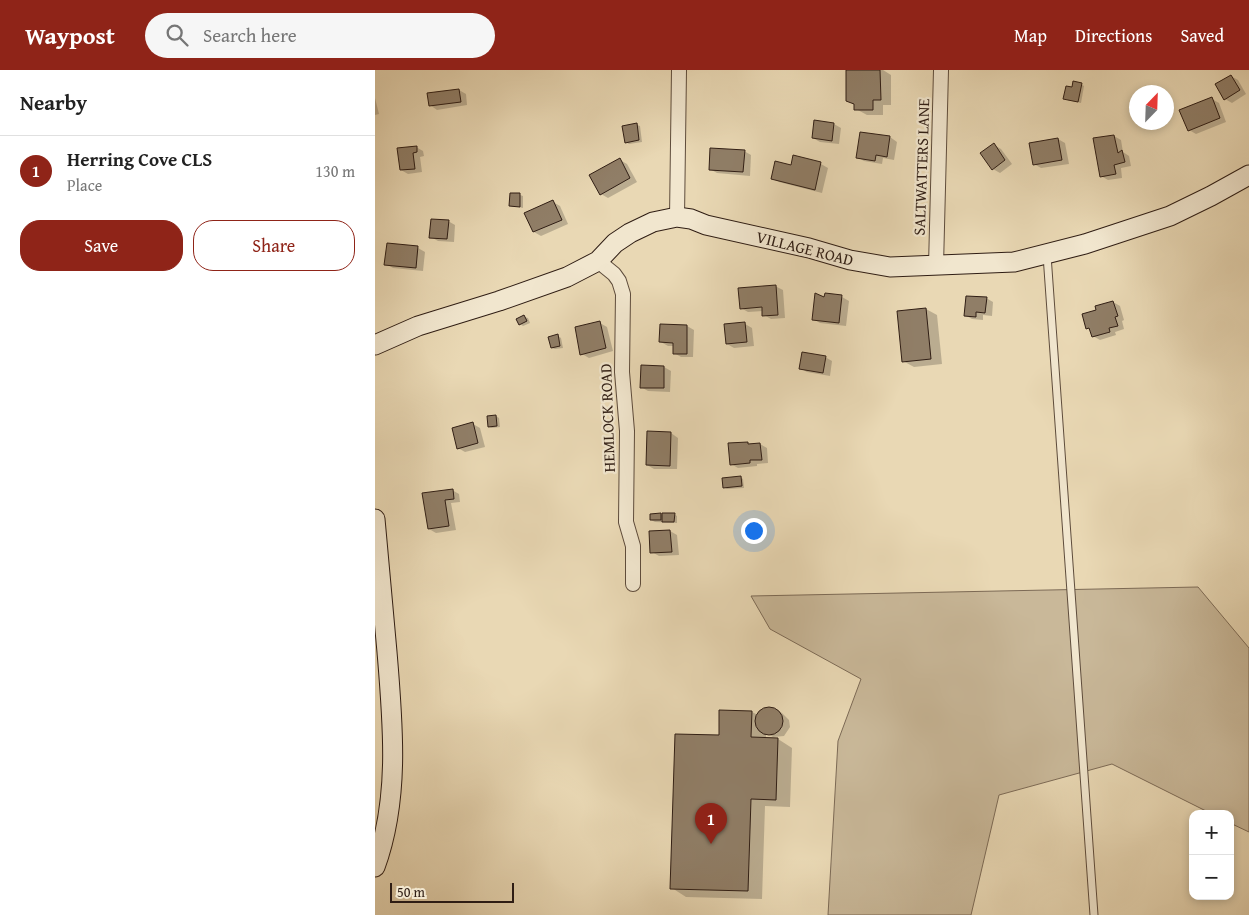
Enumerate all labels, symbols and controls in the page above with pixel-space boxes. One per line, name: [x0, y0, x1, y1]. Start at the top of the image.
search box: [145, 13, 495, 58]
text: Waypost: [25, 18, 115, 53]
icon: search: [163, 21, 191, 49]
text: Search here: [203, 21, 297, 49]
text: Map: [1014, 22, 1047, 49]
text: Directions: [1075, 22, 1152, 49]
text: Saved: [1180, 22, 1224, 49]
north arrow: [1129, 85, 1174, 130]
text: Nearby: [20, 87, 87, 118]
street label: SALTWATTERS LANE: [907, 98, 935, 236]
text: Herring Cove CLS: [67, 145, 212, 173]
text: 1: [32, 159, 40, 183]
text: 130 m: [315, 159, 355, 183]
text: Place: [67, 173, 102, 197]
button: Save: [20, 220, 183, 271]
button: Share: [193, 220, 355, 271]
street label: VILLAGE ROAD: [754, 224, 856, 272]
street label: HEMLOCK ROAD: [593, 363, 621, 473]
your location: [741, 518, 767, 544]
pin: 1: [695, 803, 727, 844]
map controls: [1189, 810, 1234, 900]
button: +: [1189, 810, 1234, 855]
button: −: [1189, 855, 1234, 900]
scale bar: [390, 880, 514, 903]
text: 50 m: [397, 882, 425, 902]

